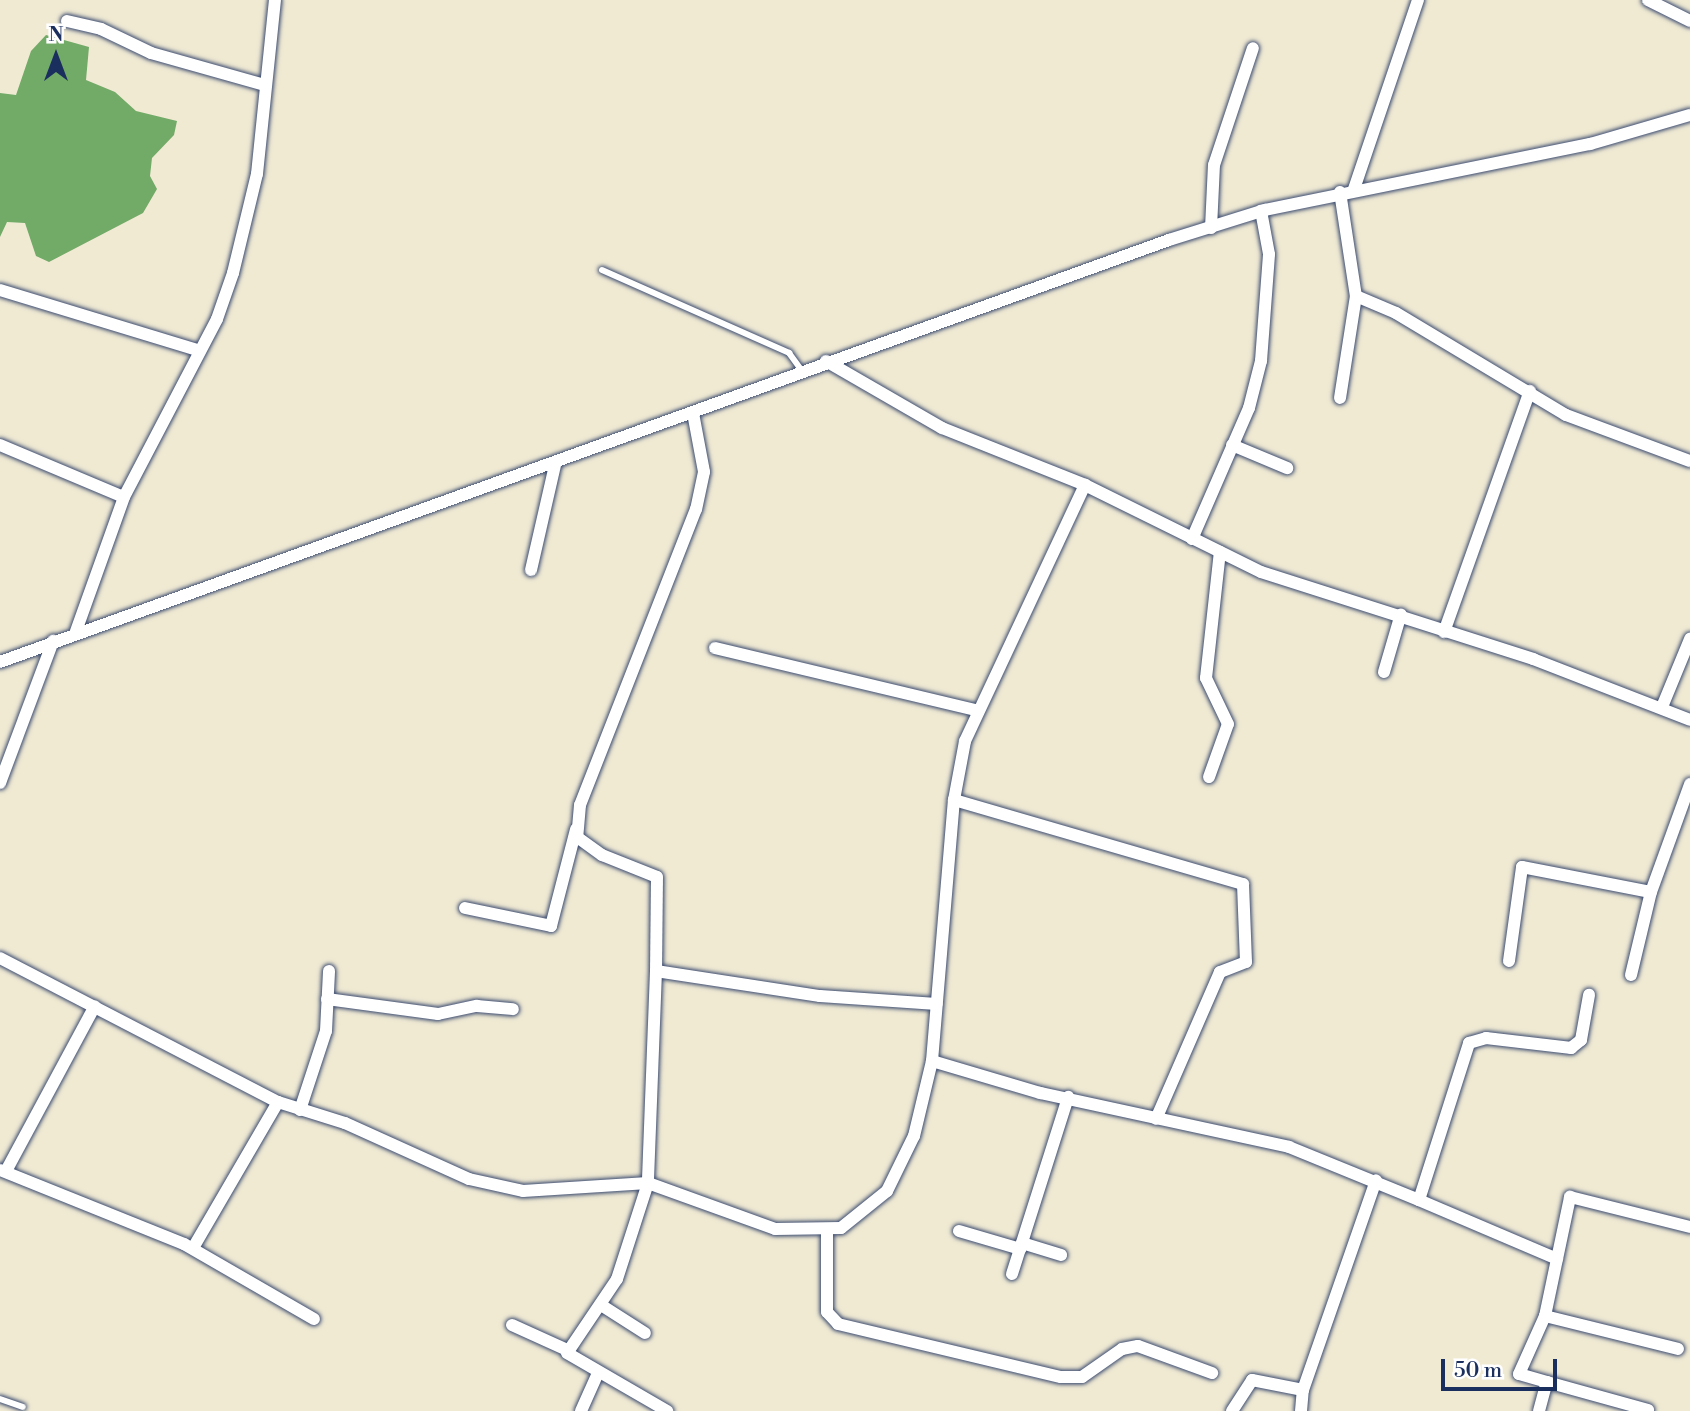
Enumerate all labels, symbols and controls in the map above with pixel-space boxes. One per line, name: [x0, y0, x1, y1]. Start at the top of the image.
north arrow: [21, 21, 91, 91]
text: N: [48, 23, 64, 47]
scale bar: [1445, 1344, 1560, 1388]
text: 50 m: [1454, 1358, 1502, 1384]

